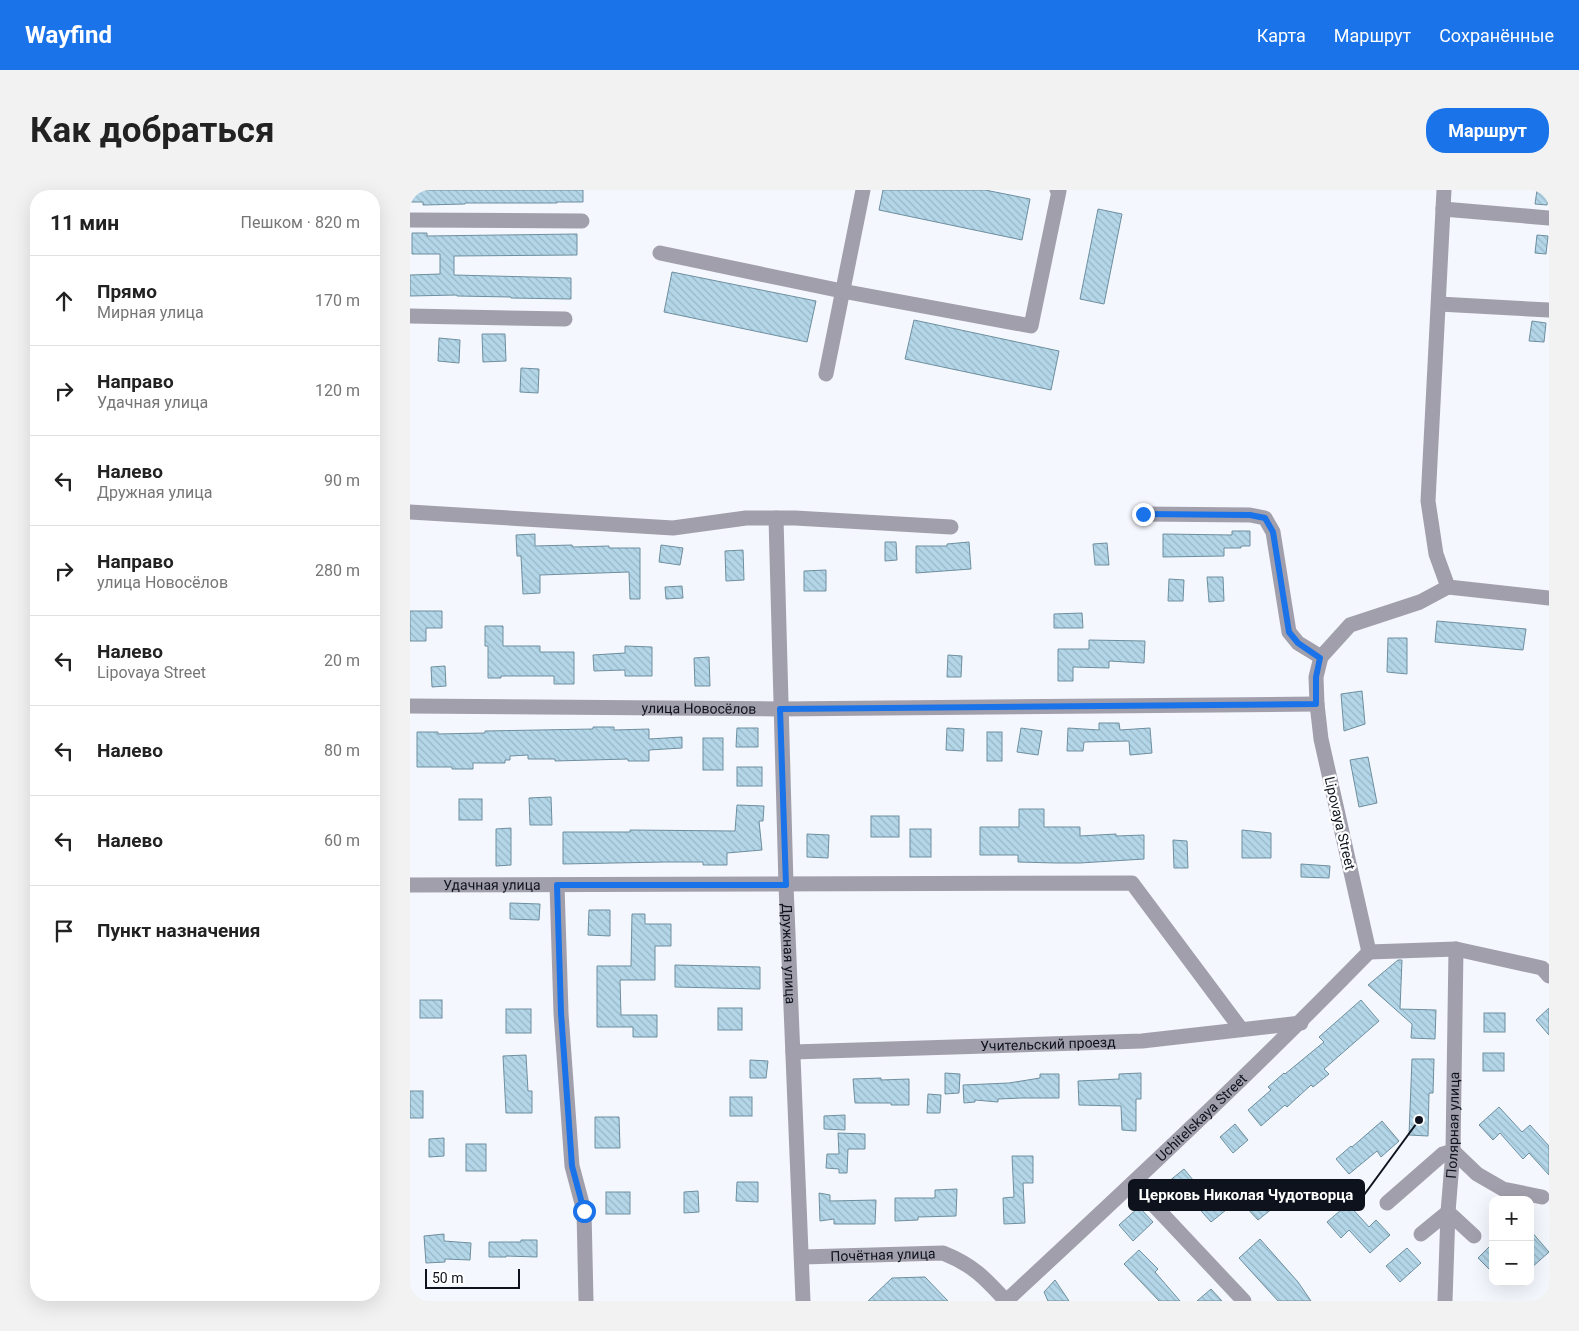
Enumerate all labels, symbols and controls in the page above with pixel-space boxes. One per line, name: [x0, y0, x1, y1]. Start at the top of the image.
text: Wayfind: [25, 21, 112, 49]
text: Карта: [1257, 25, 1306, 46]
text: Маршрут: [1334, 25, 1411, 46]
text: Сохранённые: [1439, 25, 1554, 46]
button: Маршрут: [1426, 108, 1549, 153]
text: Как добраться: [30, 110, 275, 151]
text: 11 мин: [50, 211, 119, 235]
text: Пешком · 820 m: [241, 213, 360, 232]
text: Прямо: [97, 280, 157, 303]
icon: ahead: [50, 287, 78, 315]
text: 170 m: [315, 291, 360, 310]
text: Мирная улица: [97, 303, 204, 322]
text: Направо: [97, 370, 174, 393]
icon: right: [50, 377, 78, 405]
text: 120 m: [315, 381, 360, 400]
text: Удачная улица: [97, 393, 208, 412]
text: Налево: [97, 460, 163, 483]
icon: left: [50, 467, 78, 495]
text: 90 m: [324, 471, 360, 490]
text: Дружная улица: [97, 483, 212, 502]
route end: [1132, 503, 1155, 526]
text: Направо: [97, 550, 174, 573]
icon: right: [50, 557, 78, 585]
text: 280 m: [315, 561, 360, 580]
text: улица Новосёлов: [97, 573, 228, 592]
text: Налево: [97, 640, 163, 663]
icon: left: [50, 647, 78, 675]
text: 20 m: [324, 651, 360, 670]
text: Lipovaya Street: [97, 663, 206, 682]
street label: улица Новосёлов: [642, 700, 756, 717]
icon: left: [50, 737, 78, 765]
text: Налево: [97, 739, 163, 762]
text: 80 m: [324, 741, 360, 760]
street label: Lipovaya Street: [1321, 775, 1359, 872]
icon: left: [50, 827, 78, 855]
text: Налево: [97, 829, 163, 852]
text: 60 m: [324, 831, 360, 850]
street label: Удачная улица: [443, 877, 541, 893]
street label: Дружная улица: [779, 903, 799, 1005]
icon: arrive: [50, 917, 78, 945]
text: Пункт назначения: [97, 919, 260, 942]
street label: Учительский проезд: [980, 1034, 1116, 1054]
street label: Uchitelskaya Street: [1153, 1070, 1250, 1165]
street label: Полярная улица: [1443, 1072, 1462, 1179]
callout: Церковь Николая Чудотворца: [1129, 1180, 1364, 1210]
text: Церковь Николая Чудотворца: [1139, 1186, 1353, 1204]
map controls: [1489, 1196, 1534, 1286]
button: +: [1489, 1196, 1534, 1241]
route start: [573, 1200, 596, 1223]
button: −: [1489, 1241, 1534, 1286]
street label: Почётная улица: [830, 1245, 936, 1264]
scale bar: [425, 1266, 520, 1289]
text: 50 m: [432, 1270, 464, 1286]

